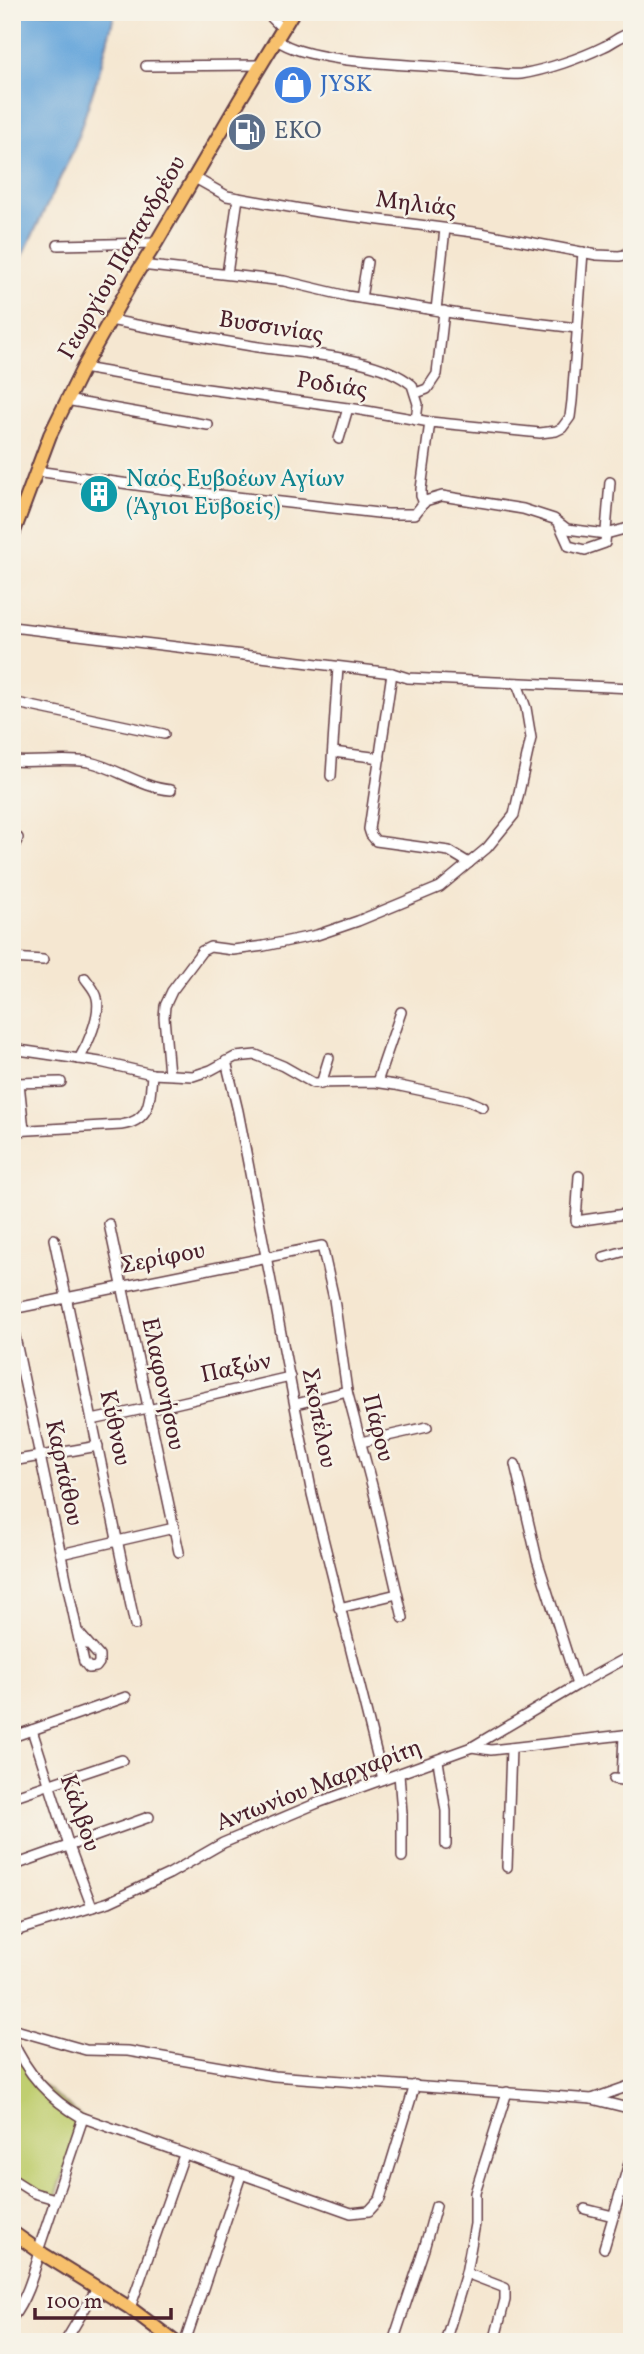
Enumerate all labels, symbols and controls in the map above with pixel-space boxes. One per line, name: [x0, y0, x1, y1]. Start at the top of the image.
shop icon: JYSK: [272, 64, 314, 106]
place label: JYSK: [320, 68, 372, 102]
fuel station icon: ΕΚΟ: [226, 111, 268, 153]
place label: ΕΚΟ: [274, 115, 322, 149]
street label: Γεωργίου Παπανδρέου: [51, 150, 195, 366]
street label: Μηλιάς: [374, 183, 458, 227]
street label: Βυσσινίας: [216, 303, 326, 353]
street label: Ροδιάς: [294, 364, 370, 408]
place label: Ναός Ευβοέων Αγίων (Άγιοι Ευβοείς): [126, 463, 344, 525]
building icon: Ναός Ευβοέων Αγίων (Άγιοι Ευβοείς): [78, 473, 120, 515]
street label: Σερίφου: [118, 1234, 208, 1284]
street label: Ελαφονήσου: [131, 1315, 193, 1453]
street label: Παξών: [198, 1345, 275, 1393]
street label: Σκοπέλου: [292, 1365, 344, 1471]
street label: Κύθνου: [89, 1387, 139, 1469]
street label: Πάρου: [352, 1391, 402, 1465]
street label: Καρπάθου: [35, 1417, 91, 1529]
street label: Αντωνίου Μαργαρίτη: [211, 1731, 427, 1841]
street label: Κάλβου: [50, 1770, 108, 1856]
scale bar: [35, 2277, 172, 2321]
text: 100 m: [46, 2288, 103, 2317]

